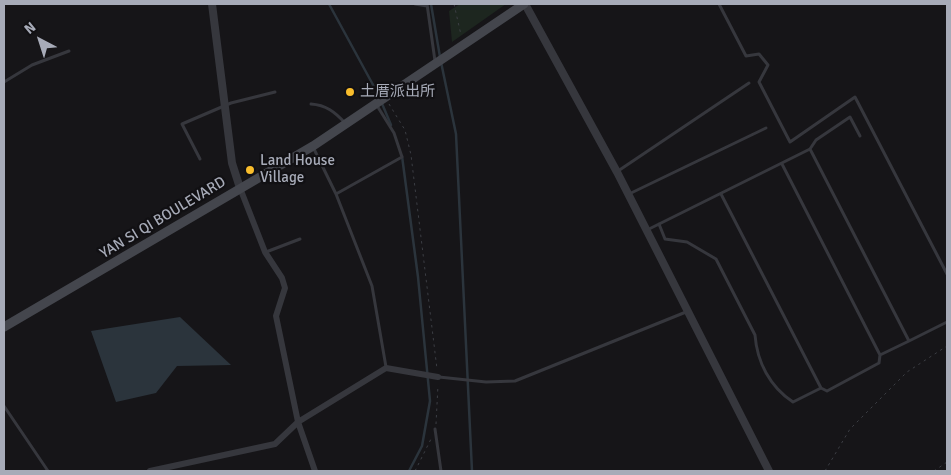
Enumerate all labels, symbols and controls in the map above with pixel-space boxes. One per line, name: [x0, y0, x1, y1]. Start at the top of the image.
north arrow: [15, 15, 65, 65]
text: N: [21, 18, 39, 38]
place label: 土厝派出所: [360, 83, 435, 101]
marker: 土厝派出所: [344, 86, 356, 98]
place label: Land House Village: [260, 152, 335, 187]
marker: Land House Village: [244, 164, 256, 176]
street label: YAN SI QI BOULEVARD: [97, 173, 229, 263]

